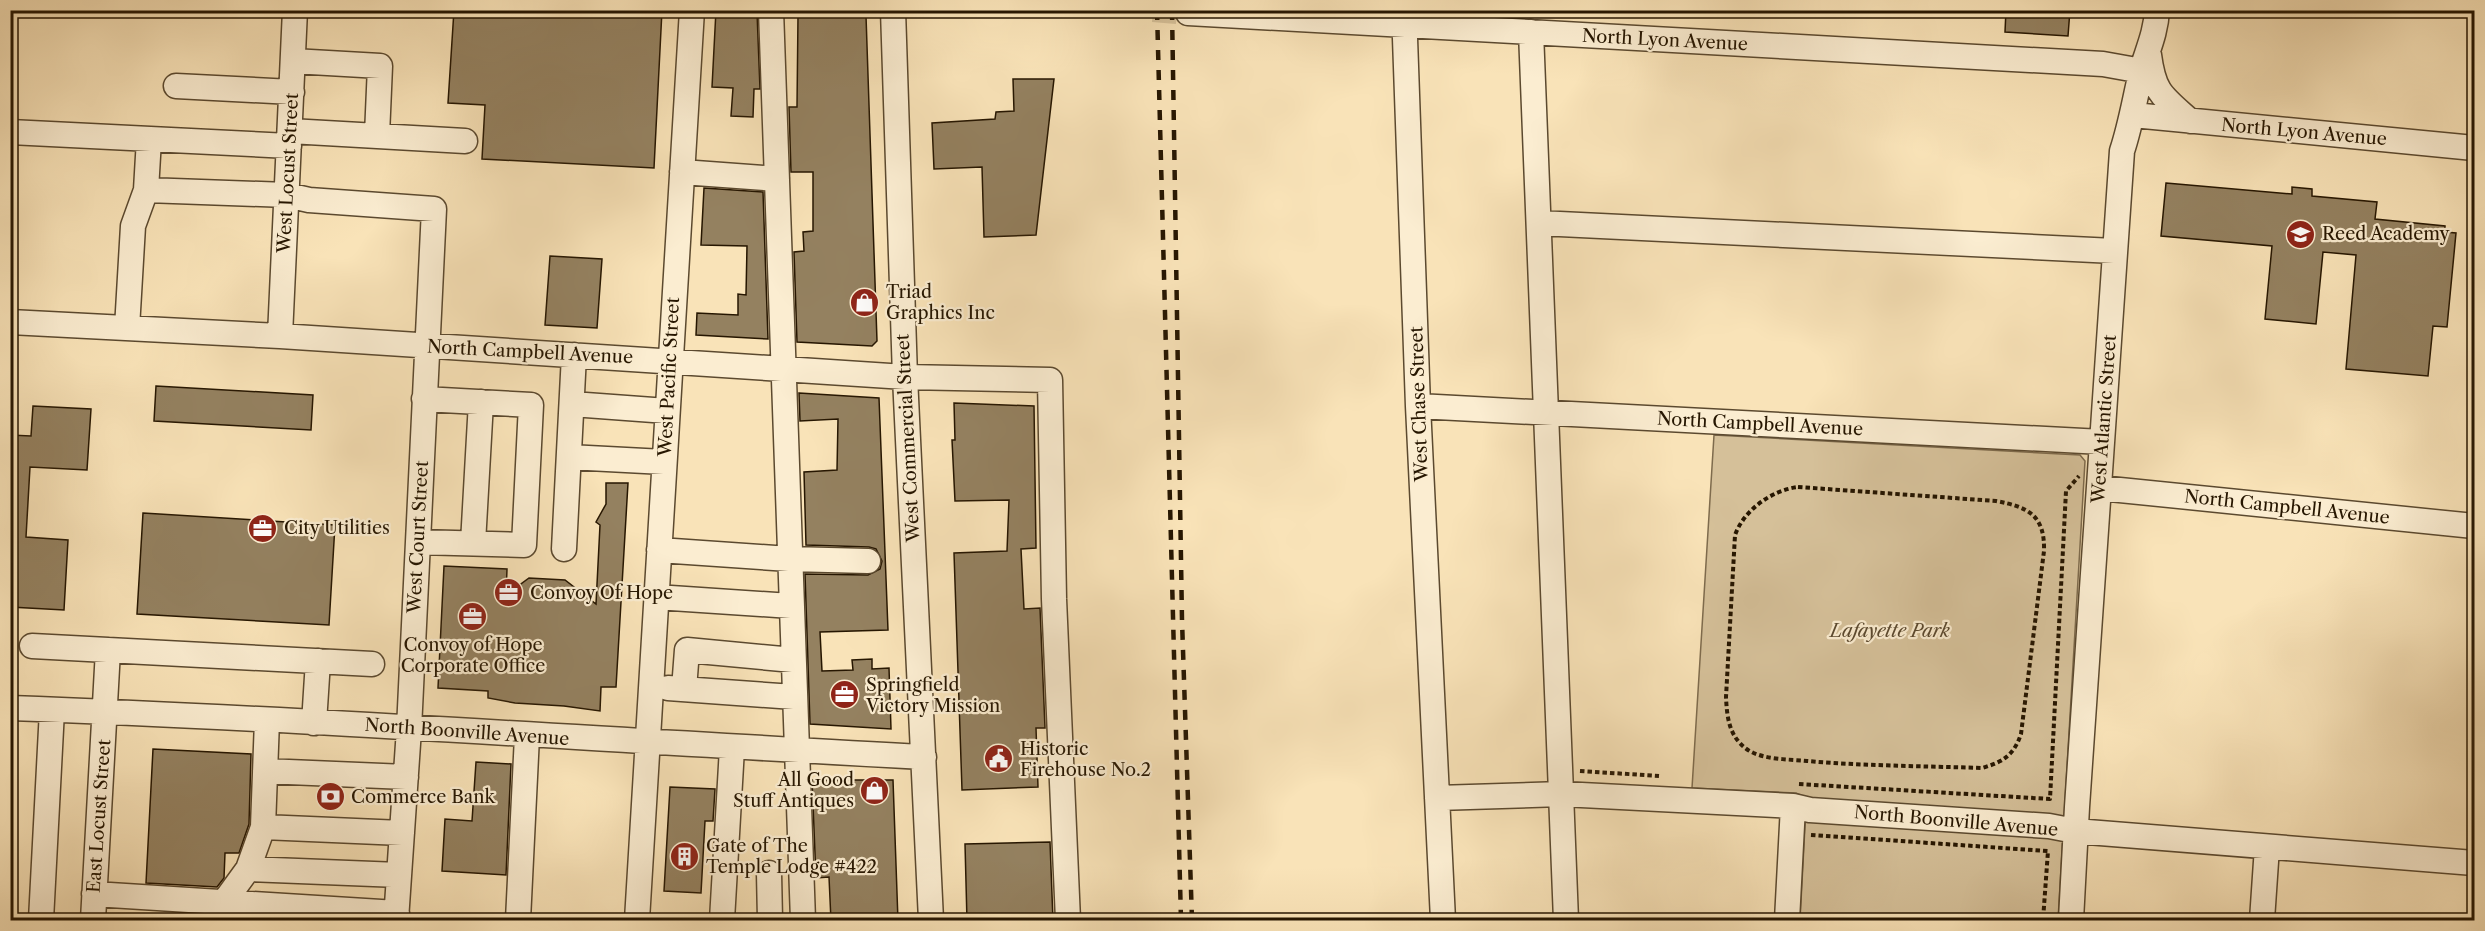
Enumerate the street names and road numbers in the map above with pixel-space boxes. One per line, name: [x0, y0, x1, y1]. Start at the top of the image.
street label: North Lyon Avenue: [1581, 25, 1749, 55]
street label: West Locust Street: [273, 92, 303, 255]
street label: North Lyon Avenue: [2220, 114, 2388, 150]
street label: West Pacific Street: [654, 296, 684, 458]
street label: West Chase Street: [1405, 325, 1433, 483]
street label: West Commercial Street: [892, 333, 924, 544]
street label: West Atlantic Street: [2087, 333, 2121, 505]
street label: North Campbell Avenue: [426, 336, 634, 368]
street label: North Campbell Avenue: [1656, 408, 1864, 440]
street label: West Court Street: [403, 459, 433, 615]
street label: North Campbell Avenue: [2183, 485, 2391, 529]
street label: North Boonville Avenue: [364, 714, 570, 750]
street label: East Locust Street: [83, 738, 115, 894]
street label: North Boonville Avenue: [1853, 801, 2059, 841]

